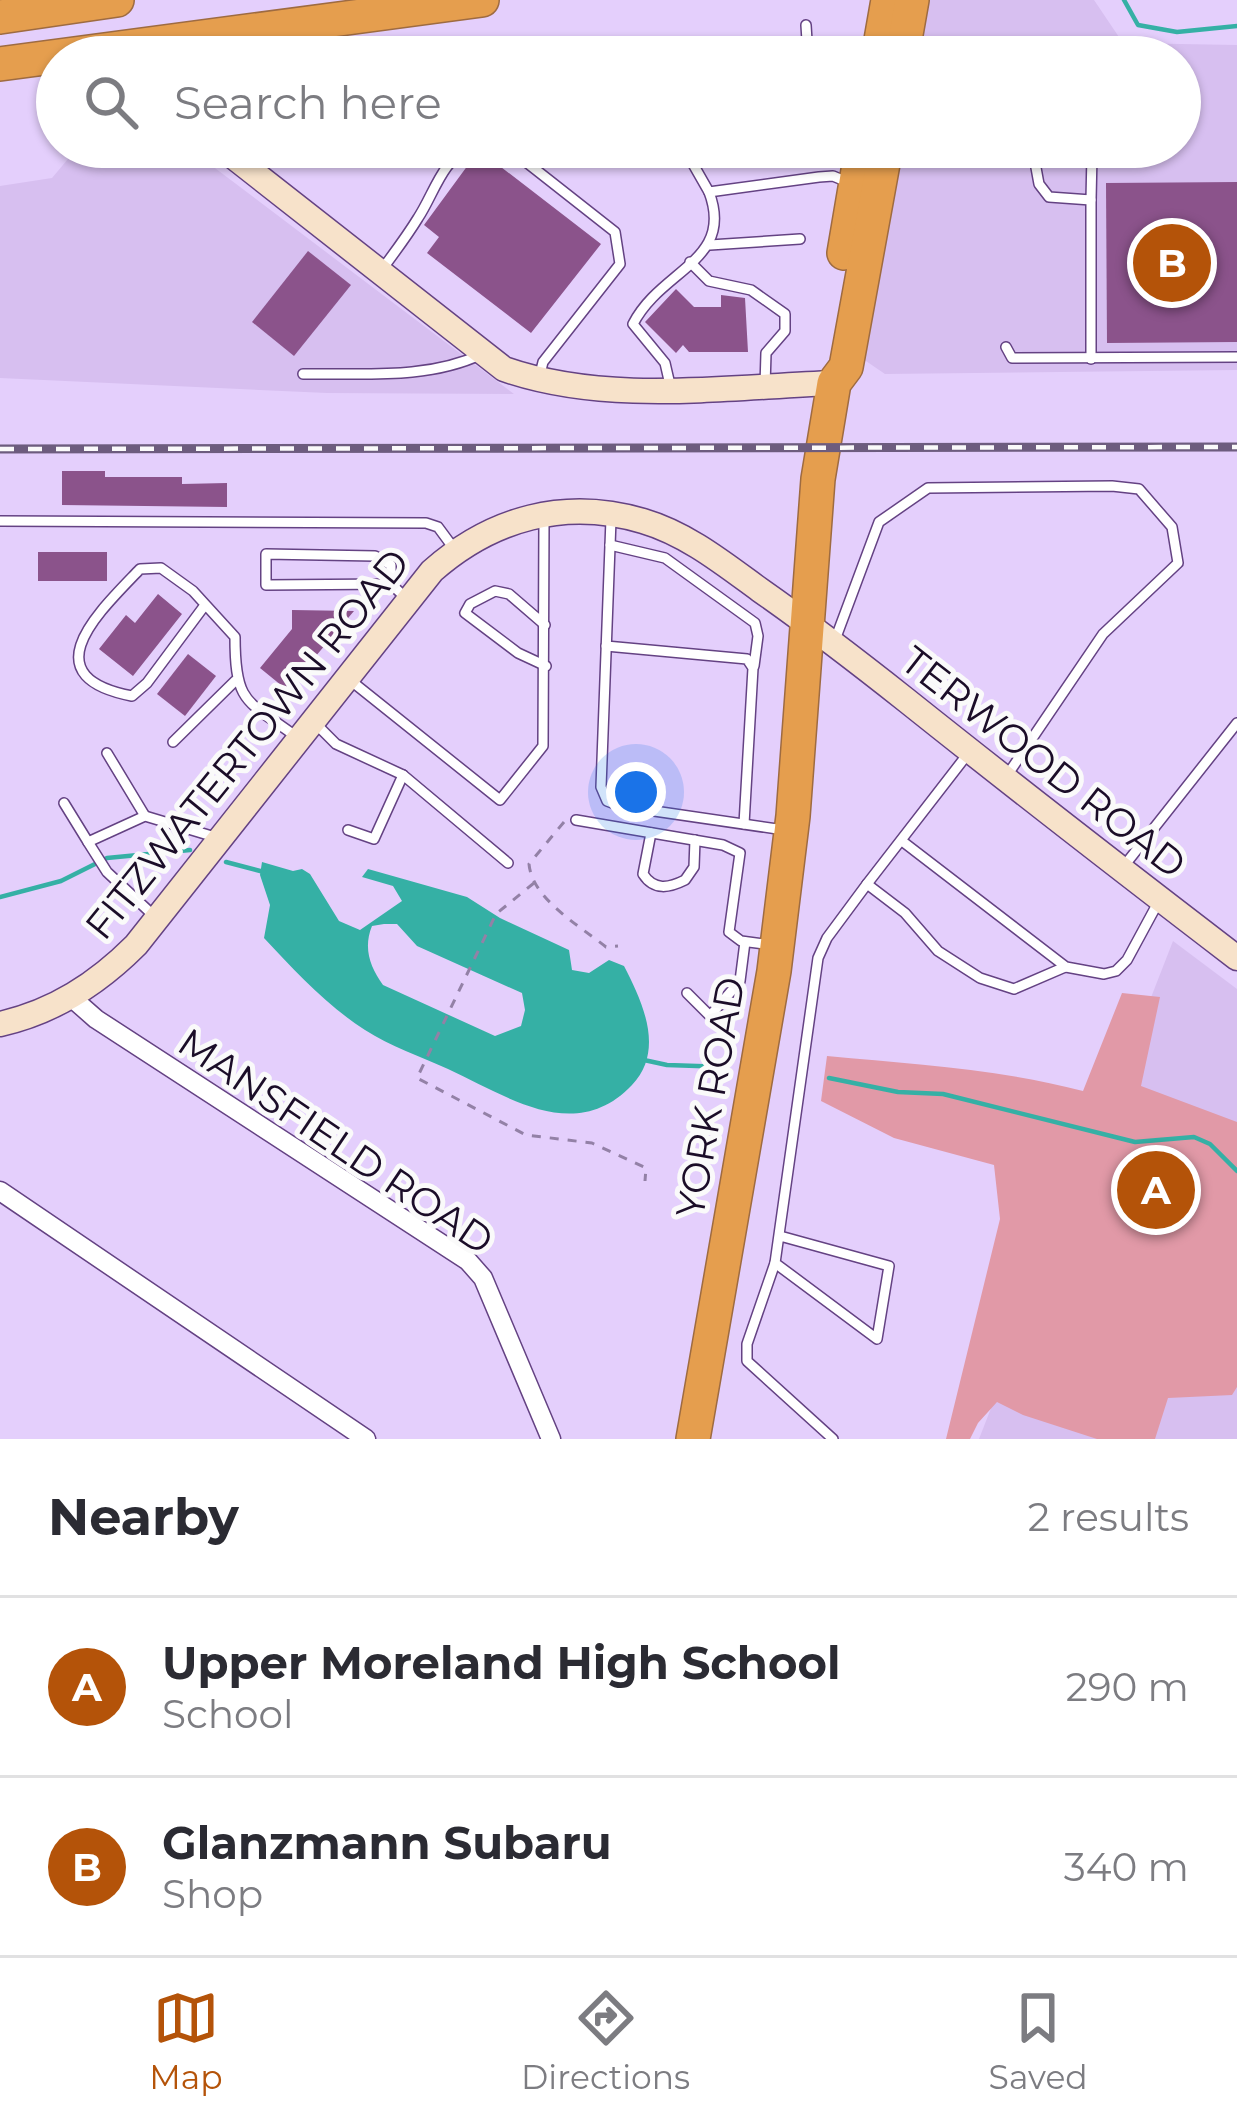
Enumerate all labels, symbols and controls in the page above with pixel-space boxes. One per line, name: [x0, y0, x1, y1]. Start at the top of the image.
search box: [36, 36, 1201, 168]
icon: search: [78, 69, 144, 135]
text: Search here: [174, 75, 442, 130]
pin: B: [1133, 218, 1211, 308]
street label: FITZWATERTOWN ROAD: [75, 539, 419, 949]
street label: TERWOOD ROAD: [892, 636, 1196, 888]
your location: [606, 762, 666, 822]
street label: YORK ROAD: [665, 973, 755, 1221]
street label: MANSFIELD ROAD: [169, 1018, 503, 1264]
pin: A: [1117, 1145, 1195, 1235]
text: Nearby: [48, 1486, 239, 1548]
text: 2 results: [1028, 1493, 1189, 1541]
text: Upper Moreland High School: [162, 1635, 841, 1690]
text: A: [72, 1663, 102, 1711]
text: 290 m: [1066, 1663, 1189, 1711]
text: School: [162, 1690, 293, 1738]
text: Glanzmann Subaru: [162, 1815, 612, 1870]
text: B: [72, 1843, 102, 1891]
text: 340 m: [1064, 1843, 1189, 1891]
text: Shop: [162, 1870, 263, 1918]
tab: Map: [149, 1985, 223, 2097]
tab: Directions: [521, 1985, 690, 2097]
tab: Saved: [989, 1985, 1088, 2097]

